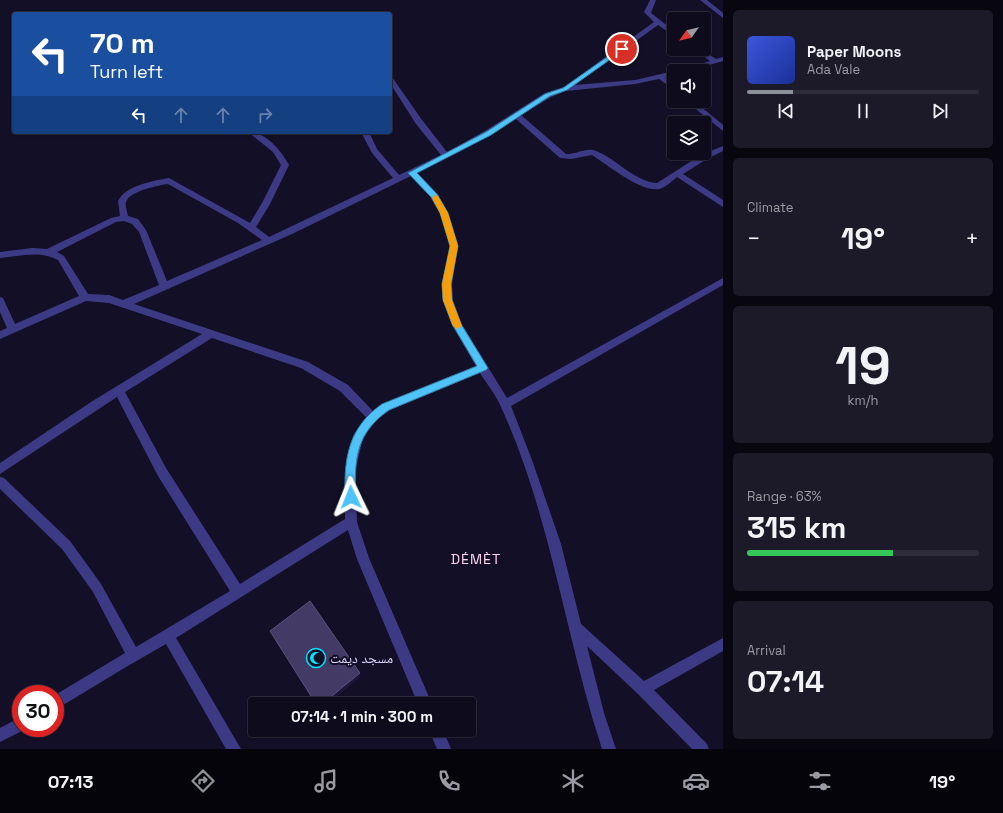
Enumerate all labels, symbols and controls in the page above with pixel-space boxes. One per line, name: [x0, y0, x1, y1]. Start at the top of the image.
north arrow: [667, 12, 711, 56]
map controls: [667, 12, 711, 160]
text: 70 m: [90, 25, 155, 61]
icon: left: [24, 28, 76, 80]
pin: [605, 32, 639, 66]
icon: arrive: [611, 38, 633, 60]
text: Paper Moons: [807, 42, 901, 61]
text: Turn left: [90, 60, 163, 83]
text: Ada Vale: [807, 61, 860, 78]
button: sound: [667, 64, 711, 108]
icon: previous: [775, 100, 797, 122]
icon: pause: [852, 100, 874, 122]
icon: next: [929, 100, 951, 122]
icon: left: [128, 104, 150, 126]
icon: ahead: [170, 104, 192, 126]
icon: ahead: [212, 104, 234, 126]
icon: right: [254, 104, 276, 126]
button: layers: [667, 116, 711, 160]
text: Climate: [747, 199, 793, 216]
text: 19°: [841, 219, 885, 258]
text: −: [747, 224, 761, 252]
text: +: [965, 224, 979, 252]
text: 19: [835, 333, 891, 399]
text: km/h: [848, 392, 878, 409]
position arrow: [330, 476, 372, 518]
text: Range · 63%: [747, 488, 822, 505]
text: 315 km: [747, 508, 846, 547]
district label: DÉMÈT: [451, 550, 501, 568]
text: Arrival: [747, 642, 786, 659]
mosque icon: مسجد ديمت: [305, 647, 327, 669]
place label: مسجد ديمت: [330, 649, 393, 667]
text: 07:14: [747, 662, 824, 701]
speed limit sign: 30: [12, 685, 64, 737]
text: 07:14 · 1 min · 300 m: [291, 707, 433, 726]
icon: directions: [189, 767, 217, 795]
icon: music: [312, 767, 340, 795]
icon: phone: [435, 767, 463, 795]
icon: climate: [559, 767, 587, 795]
icon: car: [682, 767, 710, 795]
icon: filters: [806, 767, 834, 795]
text: 07:13: [48, 770, 93, 793]
text: 19°: [929, 770, 955, 793]

